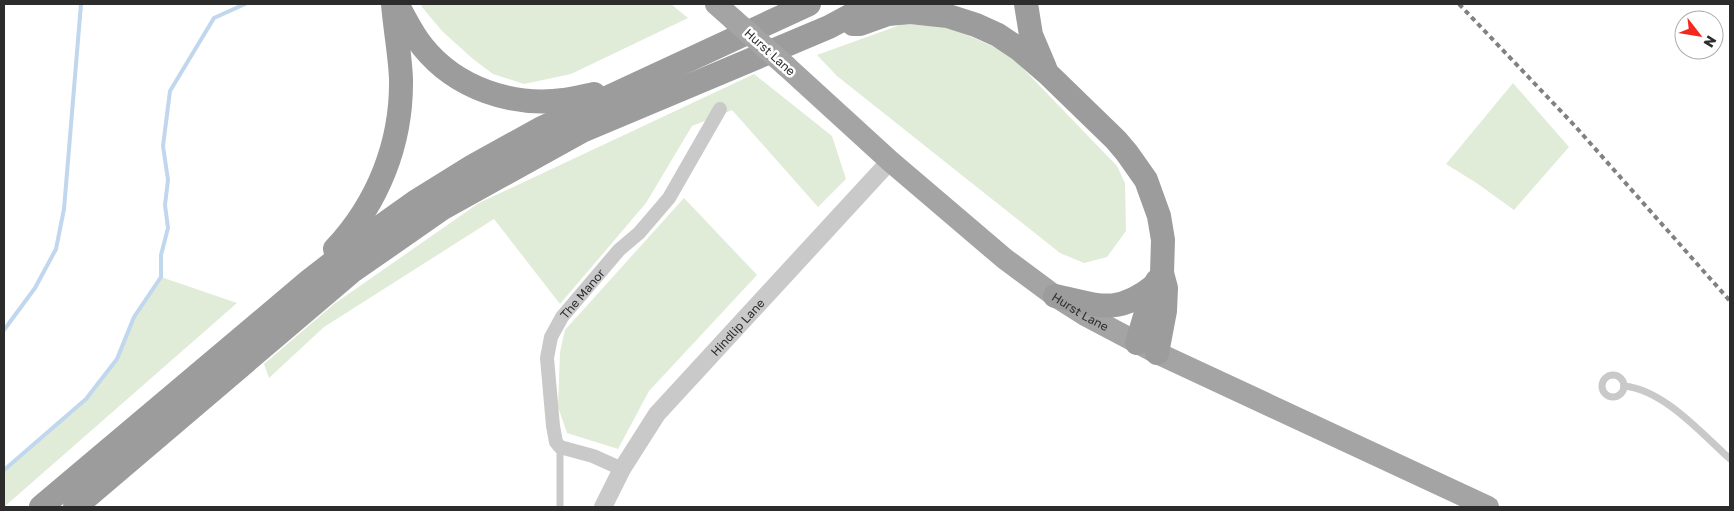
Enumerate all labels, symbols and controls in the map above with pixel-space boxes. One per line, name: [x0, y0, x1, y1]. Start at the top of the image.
north arrow: [1674, 10, 1724, 60]
street label: Hurst Lane: [741, 25, 799, 79]
text: N: [1701, 33, 1721, 51]
street label: The Manor: [556, 265, 608, 322]
street label: Hurst Lane: [1049, 289, 1112, 334]
street label: Hindlip Lane: [707, 295, 767, 359]

